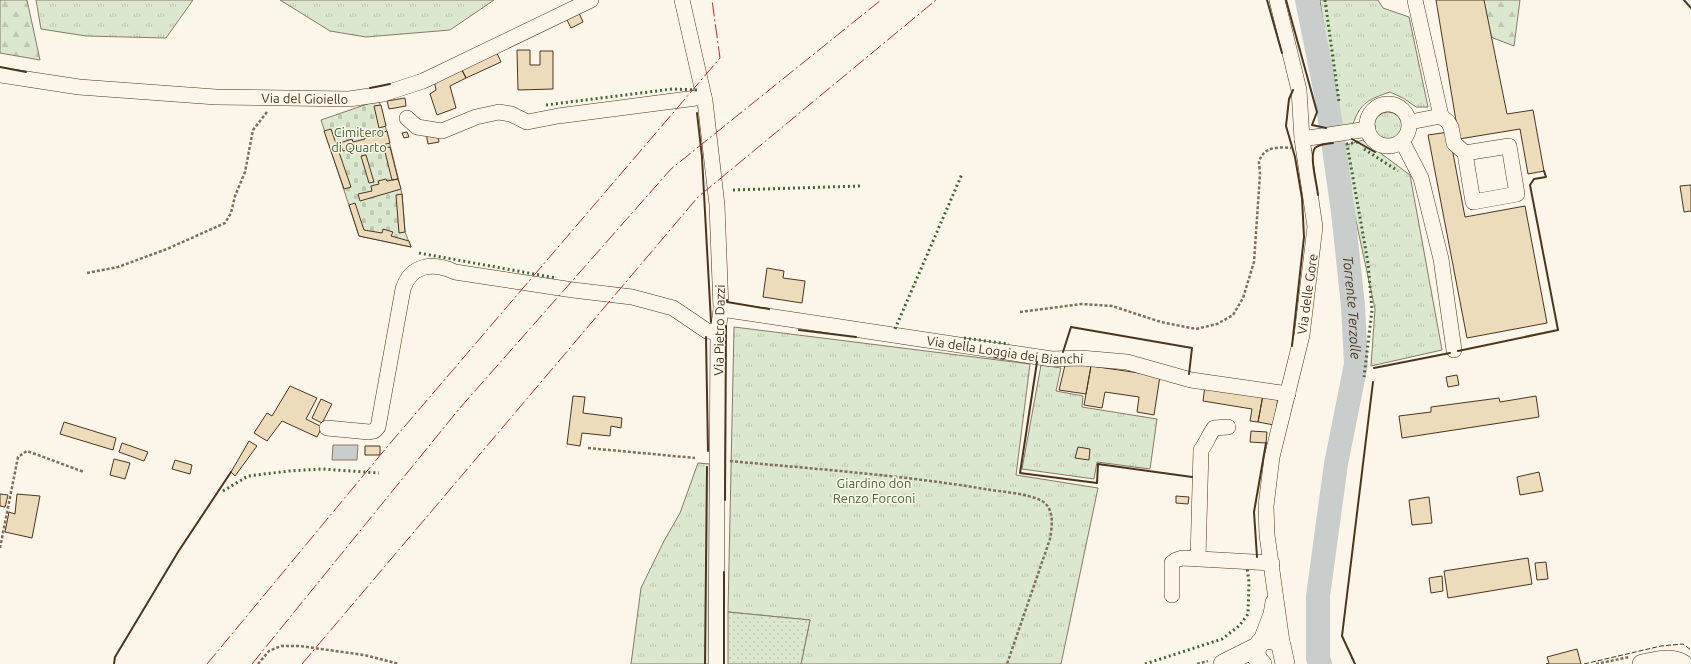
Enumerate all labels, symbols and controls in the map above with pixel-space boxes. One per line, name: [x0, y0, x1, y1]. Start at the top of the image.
street label: Via del Gioiello: [261, 91, 348, 106]
park label: Cimitero di Quarto: [331, 125, 387, 155]
street label: Via delle Gore: [1294, 253, 1320, 335]
water label: Torrente Terzolle: [1340, 255, 1364, 359]
street label: Via Pietro Dazzi: [711, 284, 727, 376]
street label: Via della Loggia dei Bianchi: [926, 333, 1084, 366]
park label: Giardino don Renzo Forconi: [833, 476, 915, 505]

